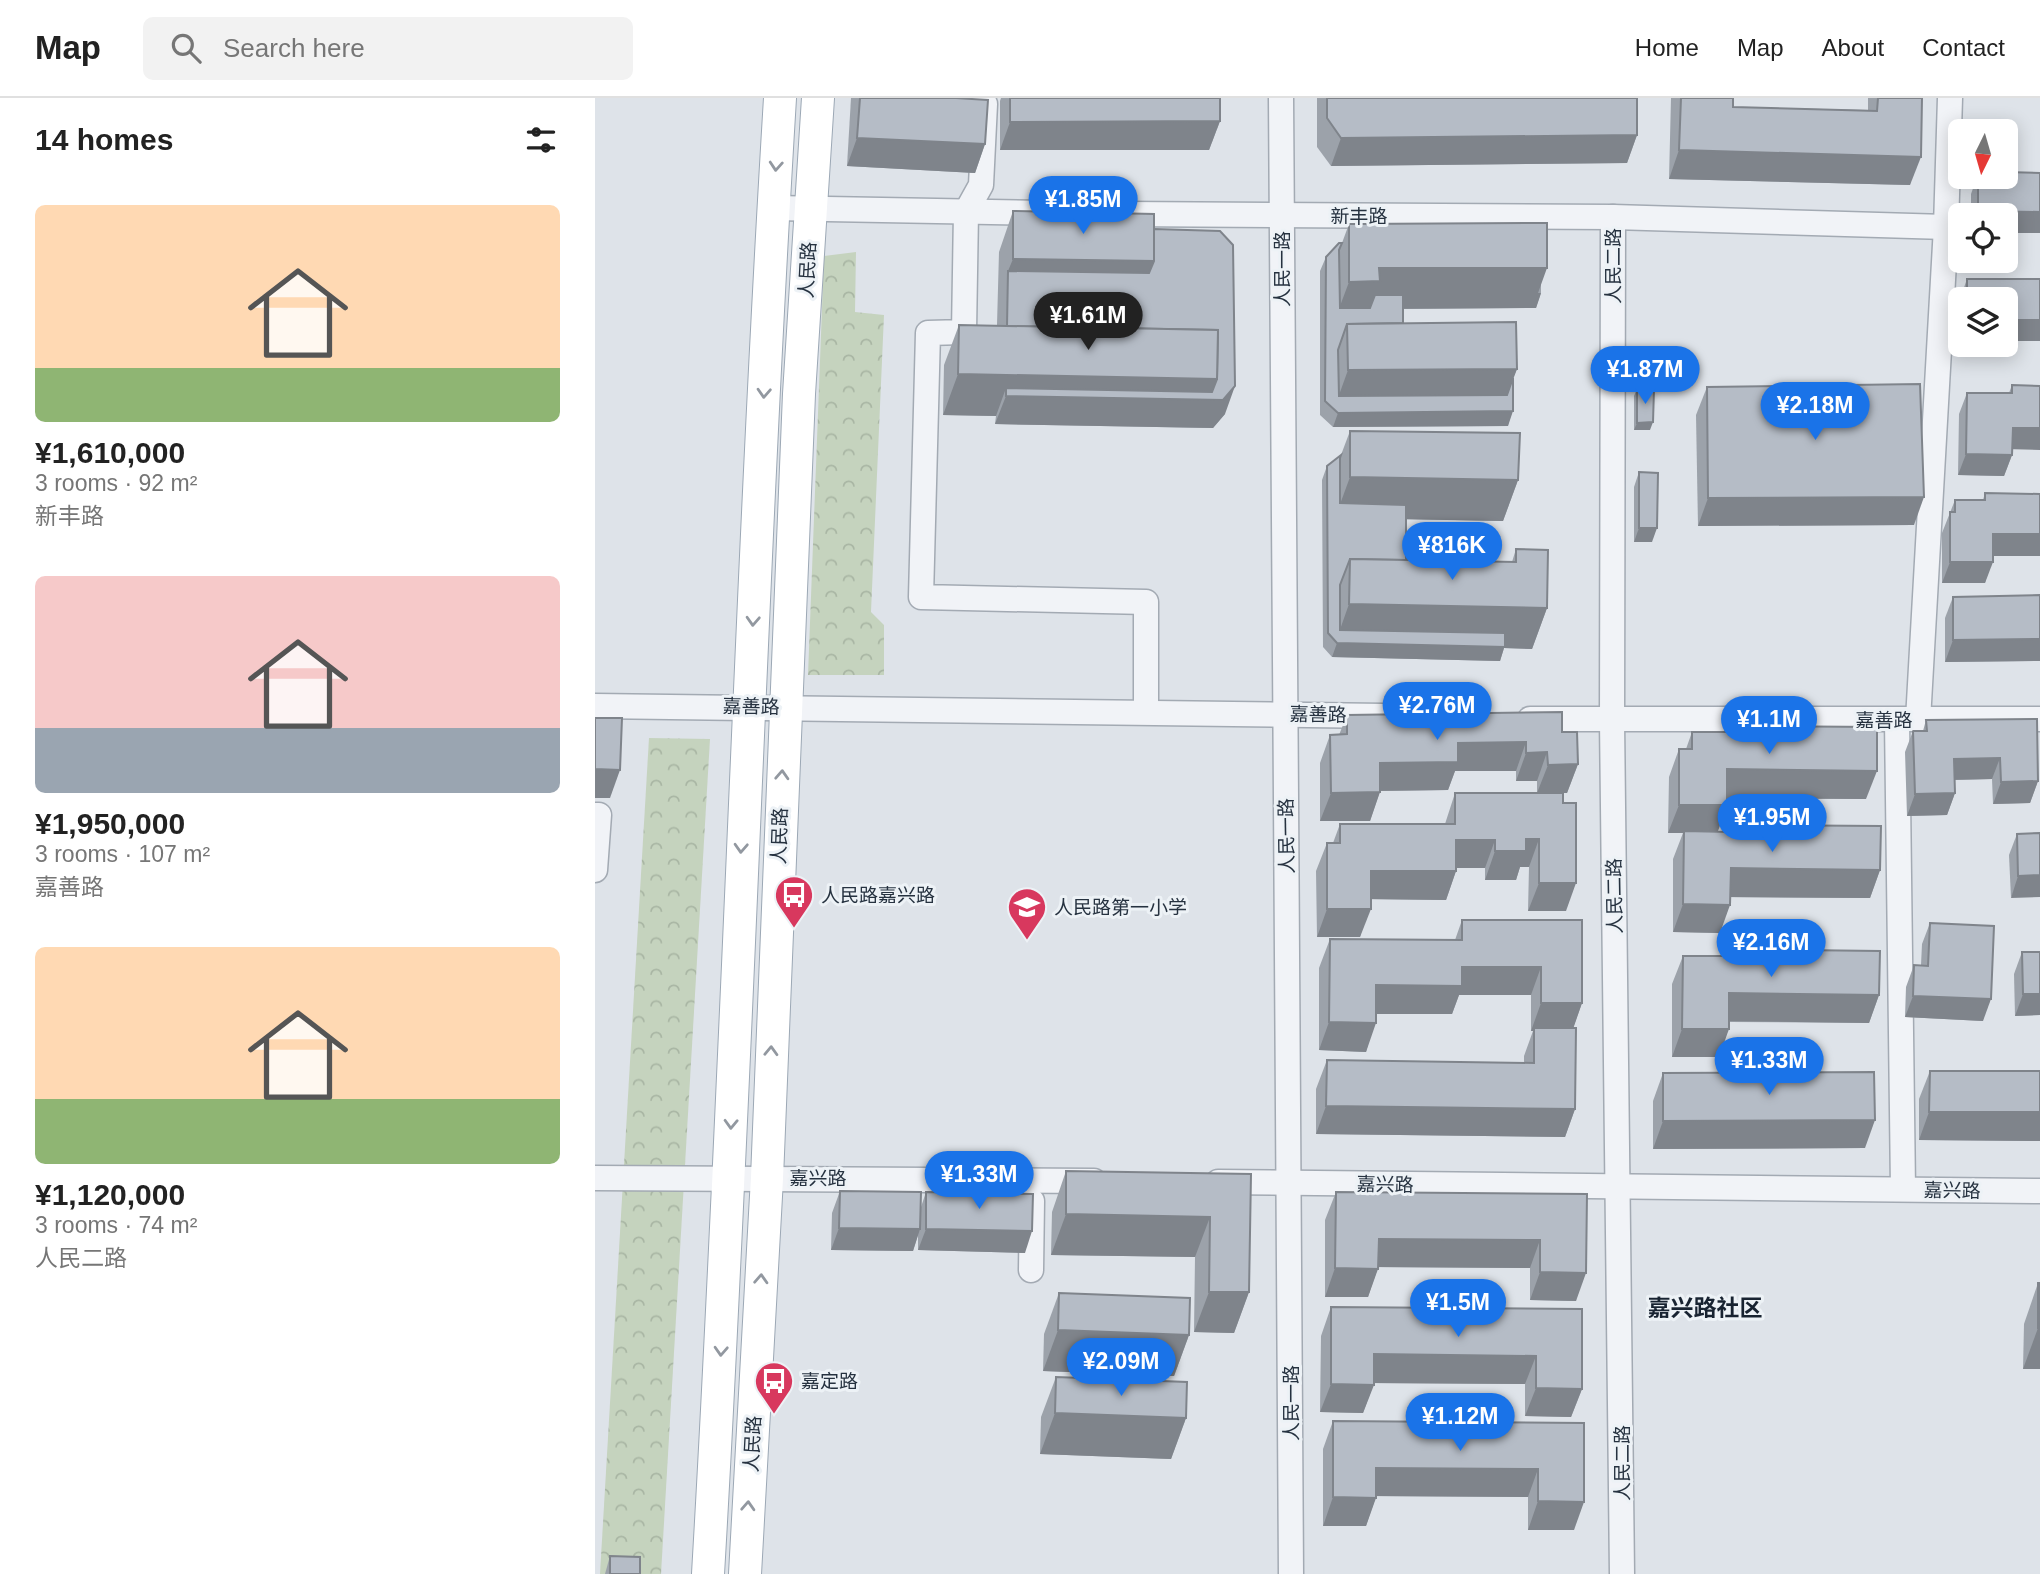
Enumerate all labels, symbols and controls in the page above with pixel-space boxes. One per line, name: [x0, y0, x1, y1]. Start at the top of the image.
search box: [143, 17, 633, 80]
text: Map: [35, 29, 101, 66]
icon: search: [167, 29, 205, 67]
text: Search here: [223, 33, 365, 63]
text: Home: [1635, 34, 1699, 61]
text: Map: [1737, 34, 1784, 61]
text: About: [1822, 34, 1884, 61]
text: Contact: [1922, 34, 2005, 61]
north arrow: [1948, 119, 2018, 189]
map controls: [1948, 119, 2018, 357]
icon: filters: [522, 121, 560, 159]
text: 14 homes: [35, 123, 173, 156]
one-way arrow: [768, 161, 783, 172]
pin: ¥1.85M: [1026, 176, 1140, 236]
text: ¥1.85M: [1045, 186, 1121, 212]
button: locate: [1948, 203, 2018, 273]
street label: 新丰路: [1330, 206, 1388, 227]
street label: 人民二路: [1603, 228, 1624, 304]
street label: 人民一路: [1272, 231, 1293, 307]
street label: 人民路: [796, 241, 819, 299]
icon: home: [235, 250, 361, 376]
button: layers: [1948, 287, 2018, 357]
pin: ¥1.61M: [1031, 292, 1145, 352]
text: ¥1.61M: [1050, 302, 1126, 328]
pin: ¥1.87M: [1588, 346, 1702, 406]
text: ¥1.87M: [1607, 356, 1683, 382]
pin: ¥2.18M: [1758, 382, 1872, 442]
one-way arrow: [756, 388, 771, 399]
text: ¥2.18M: [1777, 392, 1853, 418]
text: ¥1,610,000: [35, 436, 185, 469]
text: 3 rooms · 92 m²: [35, 470, 197, 496]
text: 新丰路: [35, 503, 104, 529]
pin: ¥816K: [1403, 522, 1501, 582]
text: ¥816K: [1418, 532, 1486, 558]
one-way arrow: [745, 615, 760, 626]
icon: home: [235, 621, 361, 747]
pin: ¥2.76M: [1380, 682, 1494, 742]
text: ¥2.76M: [1399, 692, 1475, 718]
street label: 嘉善路: [722, 696, 780, 717]
pin: ¥1.1M: [1720, 696, 1818, 756]
street label: 嘉善路: [1289, 704, 1347, 725]
text: ¥1.1M: [1737, 706, 1801, 732]
street label: 嘉善路: [1855, 710, 1913, 731]
one-way arrow: [774, 769, 789, 780]
pin: ¥1.95M: [1715, 794, 1829, 854]
street label: 人民一路: [1275, 798, 1298, 874]
text: ¥1.95M: [1734, 804, 1810, 830]
text: ¥1,950,000: [35, 807, 185, 840]
street label: 人民路: [768, 807, 791, 865]
text: 3 rooms · 107 m²: [35, 841, 210, 867]
one-way arrow: [734, 842, 749, 853]
street label: 人民二路: [1603, 858, 1626, 934]
text: 嘉善路: [35, 874, 104, 900]
bus stop icon: 人民路嘉兴路: [773, 874, 815, 929]
place label: 人民路嘉兴路: [821, 885, 935, 906]
school or university icon: 人民路第一小学: [1006, 886, 1048, 941]
place label: 人民路第一小学: [1054, 897, 1187, 918]
pin: ¥2.16M: [1714, 920, 1828, 979]
text: ¥2.16M: [1733, 929, 1809, 955]
icon: home: [235, 992, 361, 1118]
pin: ¥1.33M: [1712, 1038, 1826, 1097]
one-way arrow: [764, 1046, 779, 1057]
text: ¥1.33M: [1731, 1047, 1807, 1073]
one-way arrow: [724, 1119, 739, 1130]
pin: ¥1.33M: [922, 1152, 1036, 1211]
text: ¥1.33M: [941, 1161, 1017, 1187]
street label: 嘉兴路: [789, 1168, 847, 1189]
street label: 嘉兴路: [1356, 1174, 1414, 1195]
text: ¥1,120,000: [35, 1178, 185, 1211]
street label: 嘉兴路: [1923, 1180, 1981, 1201]
text: 3 rooms · 74 m²: [35, 1212, 197, 1238]
text: 人民二路: [35, 1245, 127, 1271]
one-way arrow: [753, 1273, 768, 1284]
pin: ¥1.5M: [1409, 1280, 1507, 1339]
text: ¥1.5M: [1426, 1289, 1490, 1315]
district label: 嘉兴路社区: [1648, 1295, 1763, 1321]
pin: ¥2.09M: [1064, 1338, 1178, 1398]
one-way arrow: [713, 1346, 728, 1357]
text: ¥2.09M: [1083, 1348, 1159, 1374]
bus stop icon: 嘉定路: [753, 1360, 795, 1415]
street label: 人民一路: [1281, 1365, 1302, 1441]
place label: 嘉定路: [801, 1371, 858, 1392]
pin: ¥1.12M: [1403, 1394, 1517, 1453]
text: ¥1.12M: [1422, 1403, 1498, 1429]
street label: 人民路: [741, 1415, 764, 1473]
street label: 人民二路: [1612, 1425, 1633, 1501]
one-way arrow: [741, 1500, 756, 1511]

